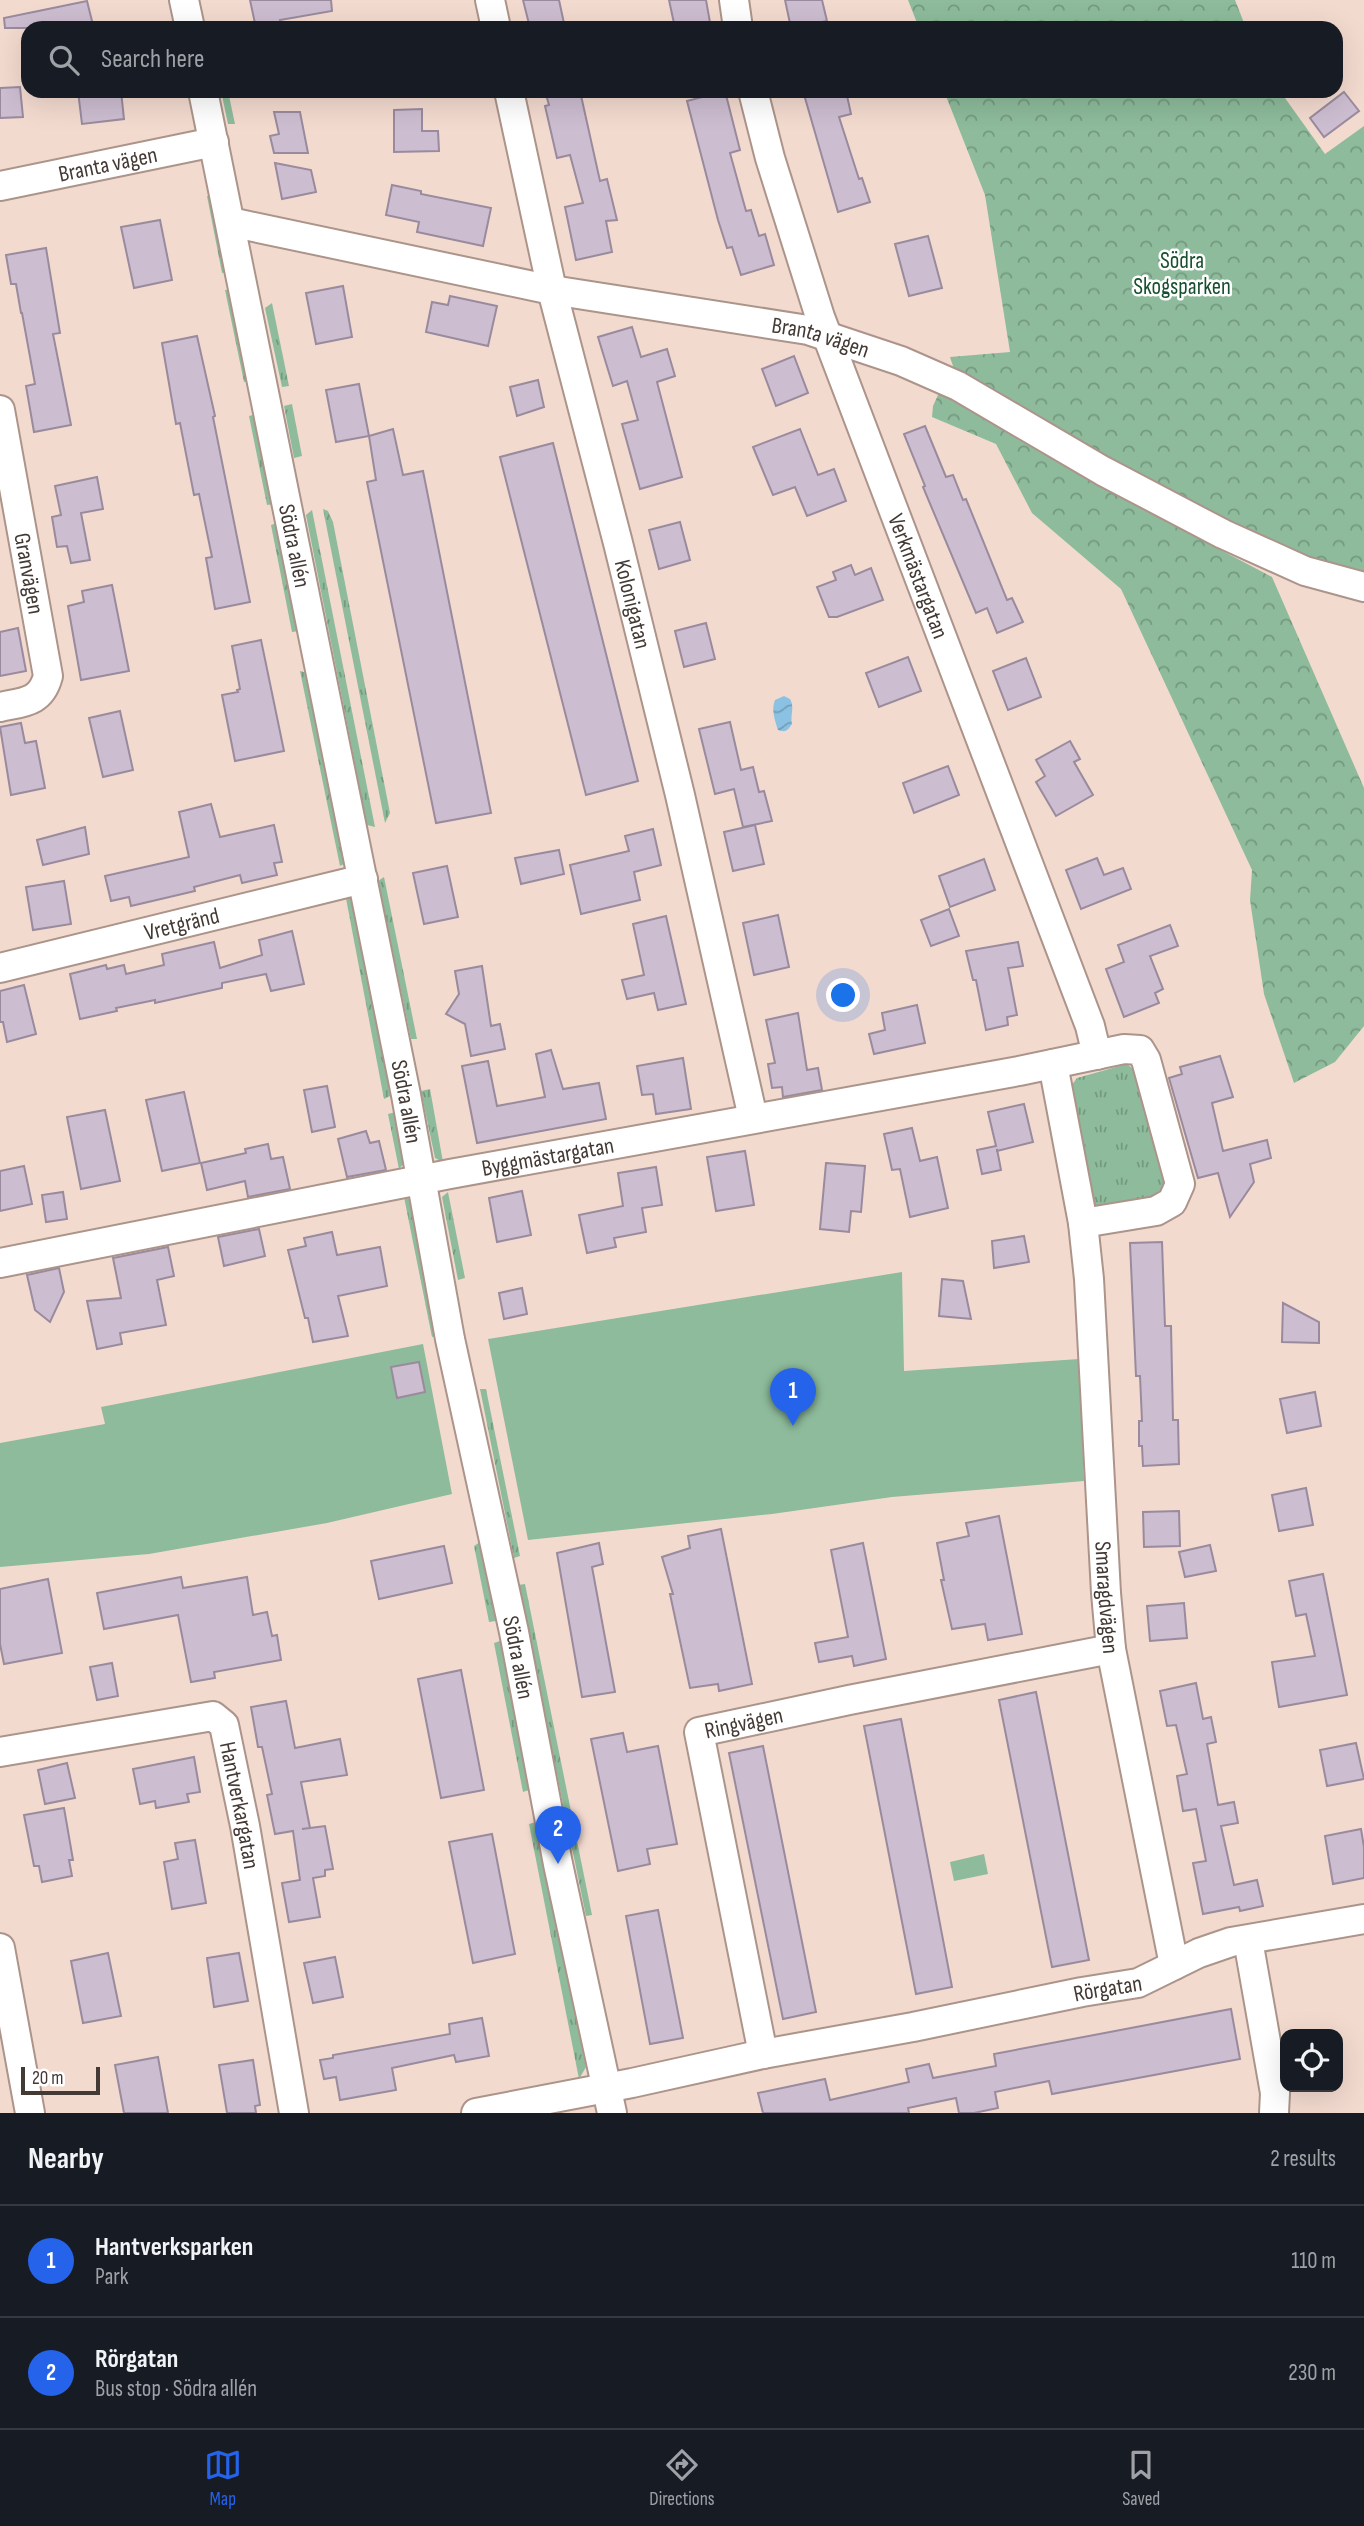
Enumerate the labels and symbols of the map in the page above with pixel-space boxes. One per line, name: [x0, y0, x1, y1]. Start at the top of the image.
street label: Branta vägen: [56, 141, 160, 189]
park label: Södra Skogsparken: [1133, 247, 1231, 301]
street label: Branta vägen: [770, 312, 873, 364]
street label: Södra allén: [272, 502, 316, 590]
street label: Verkmästargatan: [881, 510, 954, 643]
street label: Granvägen: [7, 531, 50, 616]
street label: Kolonigatan: [608, 557, 657, 652]
street label: Vretgränd: [142, 902, 222, 947]
your location: [826, 978, 860, 1012]
street label: Södra allén: [384, 1058, 427, 1146]
street label: Byggmästargatan: [480, 1132, 616, 1183]
pin: 1: [770, 1368, 816, 1426]
street label: Smaragdvägen: [1088, 1540, 1124, 1655]
street label: Södra allén: [496, 1613, 539, 1702]
street label: Ringvägen: [702, 1701, 786, 1745]
street label: Hantverkargatan: [213, 1739, 265, 1871]
pin: 2: [535, 1806, 581, 1864]
street label: Rörgatan: [1071, 1970, 1144, 2008]
scale bar: [21, 2064, 100, 2096]

